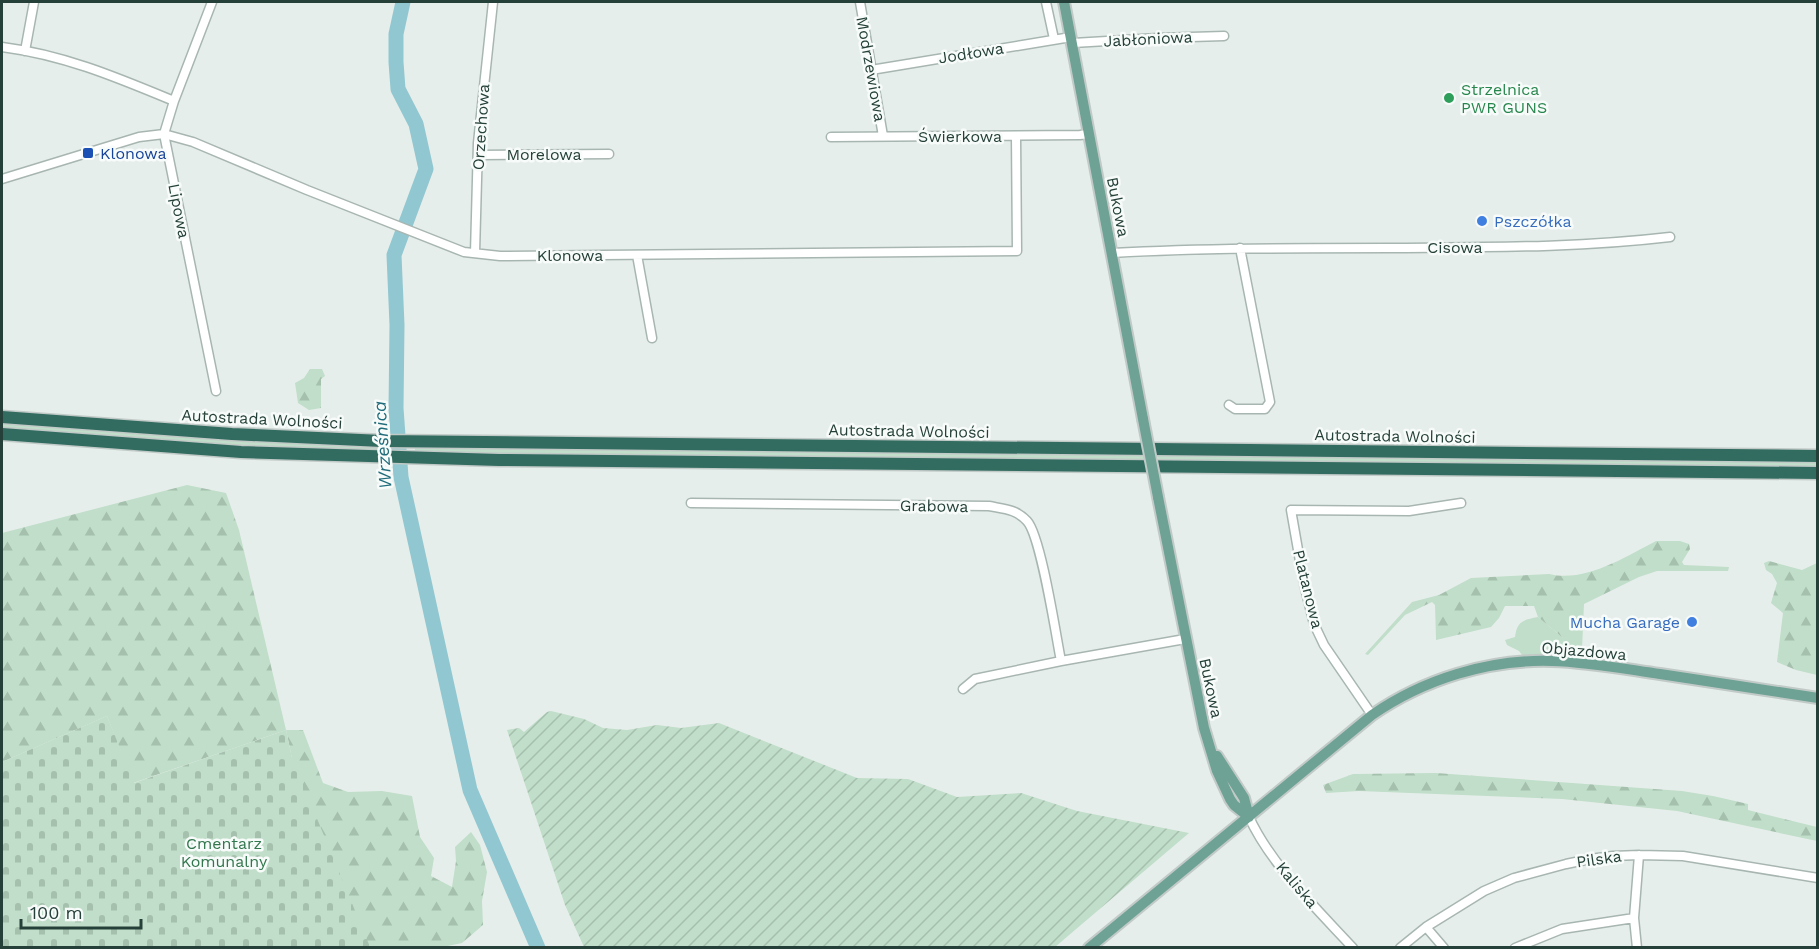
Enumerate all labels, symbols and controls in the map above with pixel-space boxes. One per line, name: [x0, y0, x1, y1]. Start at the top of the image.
street label: Modrzewiowa: [852, 15, 890, 123]
street label: Jabłoniowa: [1103, 27, 1193, 51]
street label: Jodłowa: [937, 38, 1005, 68]
place label: Strzelnica PWR GUNS: [1461, 80, 1547, 117]
street label: Orzechowa: [469, 83, 493, 171]
marker: Strzelnica PWR GUNS: [1442, 91, 1456, 105]
street label: Świerkowa: [918, 127, 1002, 146]
place label: Klonowa: [100, 144, 167, 163]
street label: Morelowa: [506, 145, 582, 164]
marker: Klonowa: [81, 146, 95, 160]
street label: Bukowa: [1103, 175, 1133, 239]
street label: Lipowa: [164, 182, 194, 240]
place label: Pszczółka: [1494, 212, 1572, 231]
marker: Pszczółka: [1475, 214, 1489, 228]
street label: Cisowa: [1427, 238, 1483, 257]
street label: Klonowa: [537, 246, 603, 265]
water label: Wrześnica: [368, 400, 396, 490]
street label: Autostrada Wolności: [181, 405, 343, 433]
street label: Autostrada Wolności: [828, 420, 990, 442]
street label: Autostrada Wolności: [1314, 425, 1476, 447]
street label: Grabowa: [900, 496, 968, 516]
street label: Platanowa: [1289, 548, 1327, 630]
place label: Mucha Garage: [1570, 613, 1680, 632]
marker: Mucha Garage: [1685, 615, 1699, 629]
street label: Objazdowa: [1541, 638, 1627, 664]
street label: Bukowa: [1195, 656, 1227, 720]
park label: Cmentarz Komunalny: [181, 834, 268, 871]
street label: Pilska: [1575, 846, 1623, 872]
street label: Kaliska: [1272, 858, 1322, 912]
scale bar: [21, 892, 141, 930]
text: 100 m: [30, 902, 83, 923]

